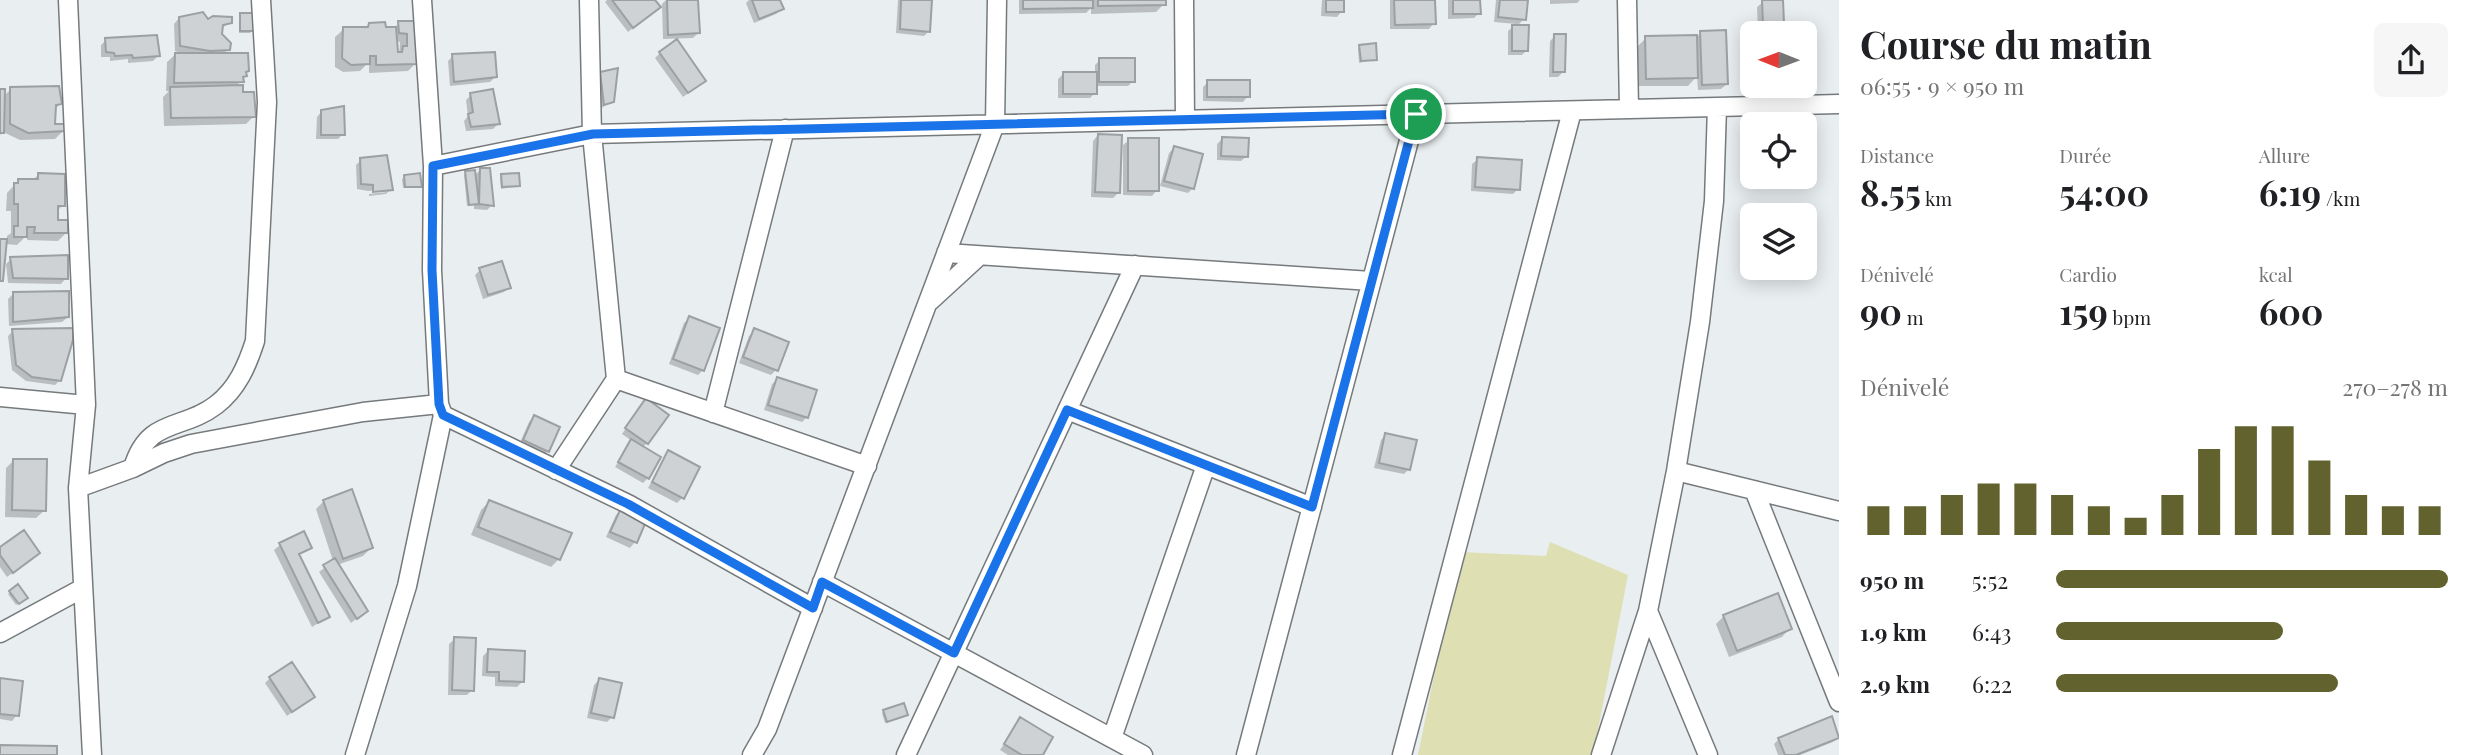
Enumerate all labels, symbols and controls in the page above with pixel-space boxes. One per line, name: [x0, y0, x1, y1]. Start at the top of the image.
text: Course du matin: [1860, 18, 2152, 69]
north arrow: [1740, 21, 1816, 98]
map controls: [1740, 21, 1817, 280]
button: share: [2374, 23, 2448, 97]
text: 06:55 · 9 × 950 m: [1860, 70, 2024, 101]
pin: [1386, 84, 1446, 144]
icon: arrive: [1397, 95, 1435, 133]
button: locate: [1740, 112, 1817, 189]
text: Distance: [1860, 142, 1934, 168]
text: Durée: [2059, 142, 2111, 168]
text: Allure: [2259, 142, 2310, 168]
text: 8.55: [1860, 168, 1921, 215]
text: 54:00: [2059, 168, 2149, 215]
text: 6:19: [2259, 168, 2321, 215]
text: km: [1921, 185, 1952, 211]
text: /km: [2321, 185, 2360, 211]
button: layers: [1740, 203, 1817, 280]
text: Dénivelé: [1860, 261, 1934, 287]
text: Cardio: [2059, 261, 2117, 287]
text: kcal: [2259, 261, 2293, 287]
text: 90: [1860, 287, 1902, 334]
text: 159: [2059, 287, 2108, 334]
text: 600: [2259, 287, 2323, 334]
text: m: [1902, 304, 1924, 330]
text: bpm: [2108, 304, 2151, 330]
text: Dénivelé: [1860, 371, 1949, 402]
text: 270–278 m: [2342, 371, 2448, 402]
text: 950 m: [1860, 564, 1924, 595]
text: 5:52: [1972, 564, 2008, 595]
text: 1.9 km: [1860, 616, 1927, 647]
text: 6:43: [1972, 616, 2011, 647]
text: 2.9 km: [1860, 668, 1930, 699]
text: 6:22: [1972, 668, 2012, 699]

